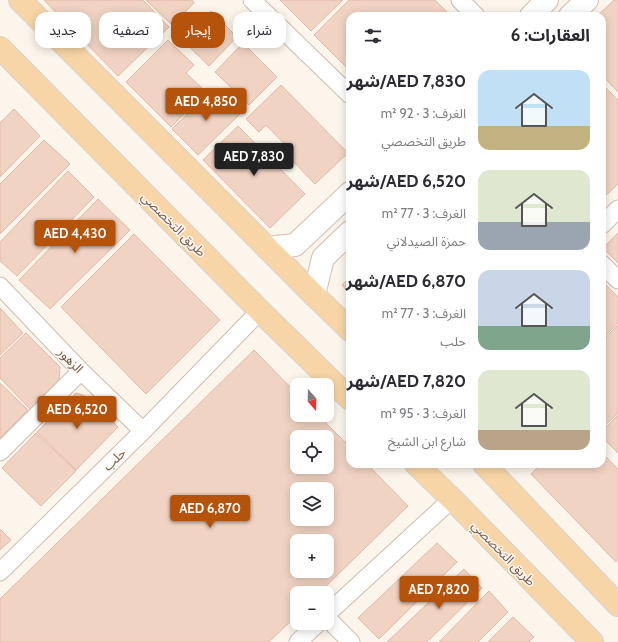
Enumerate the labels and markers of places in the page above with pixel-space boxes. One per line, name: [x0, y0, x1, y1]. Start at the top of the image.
pin: AED 4,850: [160, 88, 252, 122]
pin: AED 7,830: [208, 143, 300, 177]
pin: AED 4,430: [29, 220, 121, 254]
pin: AED 6,520: [31, 396, 123, 430]
pin: AED 6,870: [164, 495, 256, 529]
pin: AED 7,820: [393, 576, 485, 610]

